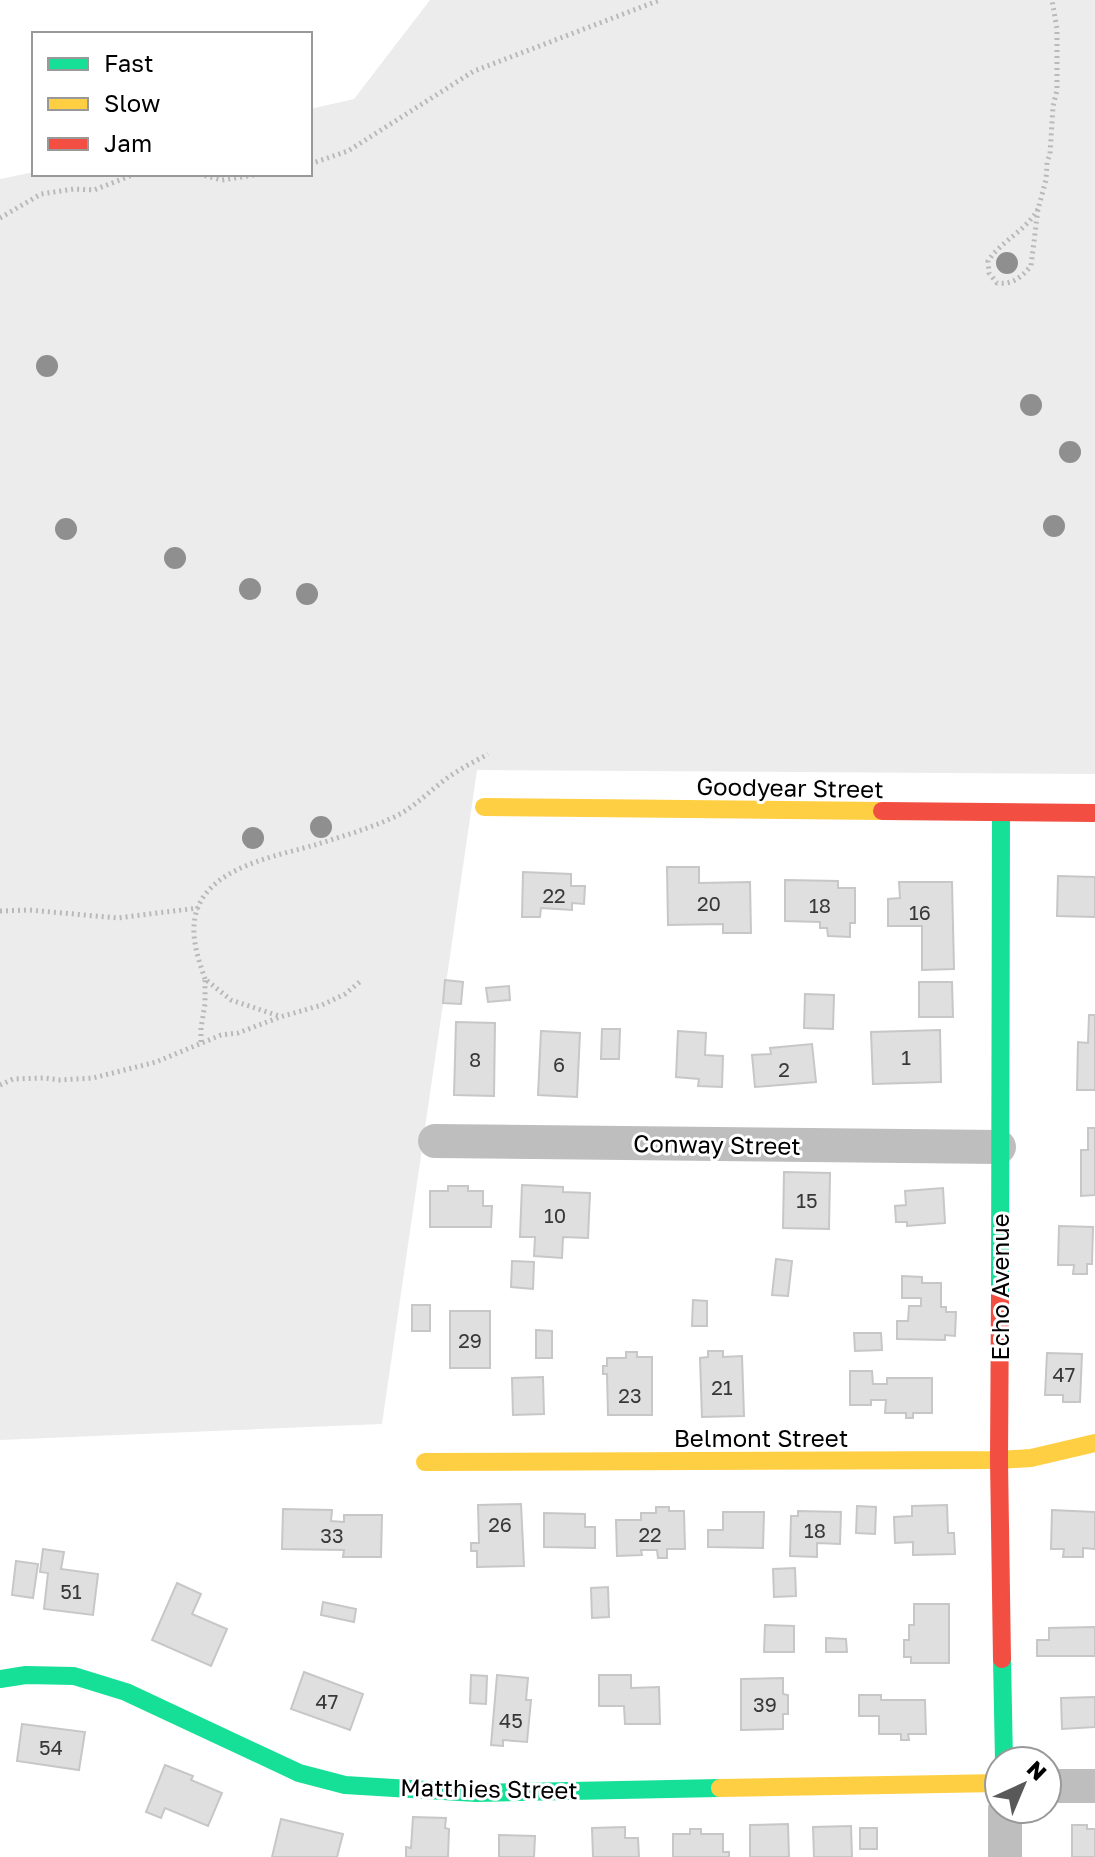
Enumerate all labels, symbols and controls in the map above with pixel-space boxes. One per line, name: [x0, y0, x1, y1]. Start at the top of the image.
legend: [32, 32, 312, 176]
text: Fast: [104, 48, 154, 77]
text: Slow: [104, 88, 160, 117]
text: Jam: [104, 128, 152, 157]
street label: Goodyear Street: [696, 771, 884, 803]
house number: 22: [542, 883, 566, 907]
house number: 20: [697, 891, 721, 915]
house number: 18: [809, 893, 831, 917]
house number: 16: [909, 900, 931, 924]
house number: 1: [901, 1045, 911, 1069]
house number: 8: [469, 1047, 481, 1071]
house number: 6: [553, 1052, 565, 1076]
house number: 2: [778, 1057, 790, 1081]
street label: Conway Street: [633, 1128, 801, 1160]
house number: 15: [796, 1188, 818, 1212]
house number: 10: [544, 1203, 566, 1227]
street label: Echo Avenue: [985, 1213, 1014, 1361]
house number: 29: [458, 1328, 482, 1352]
house number: 47: [1053, 1362, 1075, 1386]
house number: 21: [711, 1375, 733, 1399]
house number: 23: [618, 1383, 642, 1407]
street label: Belmont Street: [674, 1423, 848, 1452]
house number: 26: [488, 1512, 512, 1536]
house number: 18: [804, 1518, 826, 1542]
house number: 22: [638, 1522, 662, 1546]
house number: 33: [320, 1523, 344, 1547]
house number: 51: [60, 1579, 82, 1603]
house number: 47: [316, 1689, 338, 1713]
house number: 39: [753, 1692, 777, 1716]
house number: 45: [499, 1708, 523, 1732]
house number: 54: [39, 1735, 63, 1759]
north arrow: [983, 1745, 1063, 1825]
text: N: [1022, 1755, 1053, 1786]
street label: Matthies Street: [400, 1772, 578, 1804]

